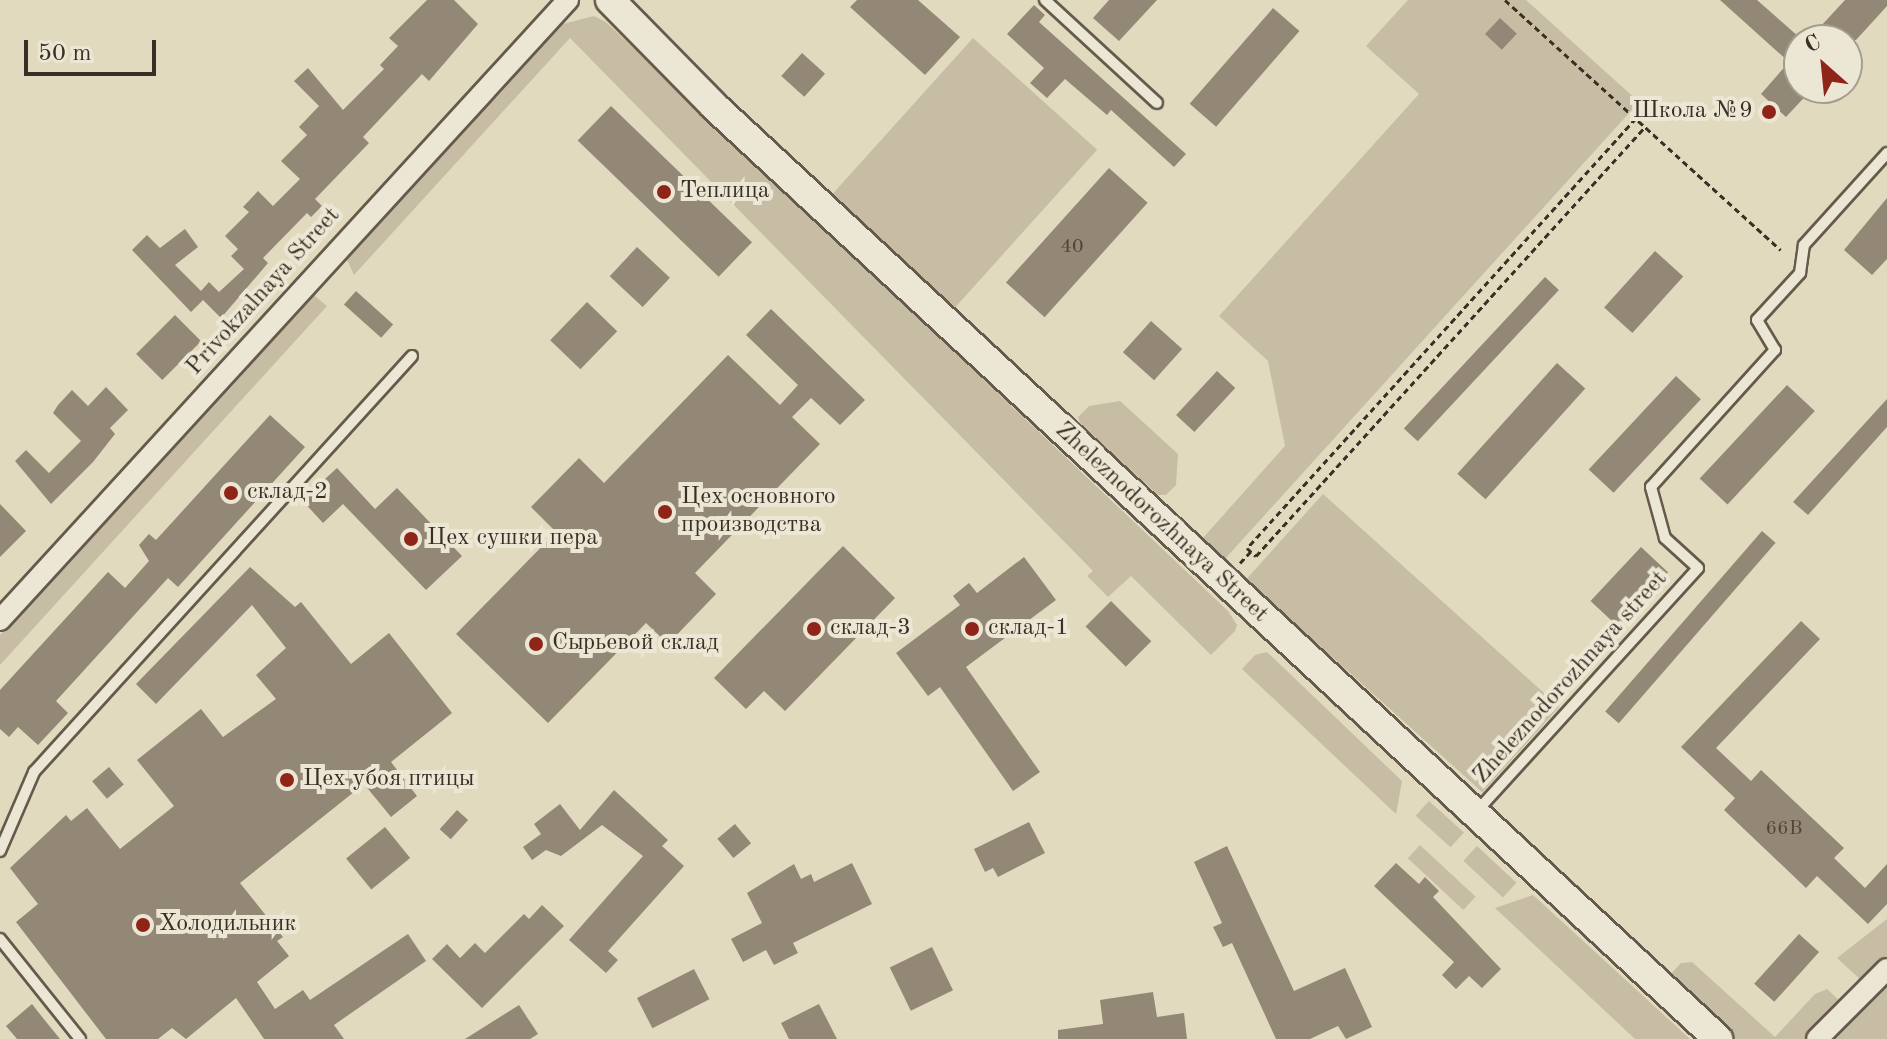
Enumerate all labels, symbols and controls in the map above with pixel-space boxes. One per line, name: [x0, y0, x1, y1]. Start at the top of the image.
scale bar: [28, 24, 160, 74]
north arrow: [1783, 24, 1863, 104]
text: С: [1802, 31, 1824, 57]
text: 50 m: [38, 42, 92, 66]
place label: Школа №9: [1632, 98, 1753, 126]
marker: Школа №9: [1760, 103, 1778, 121]
place label: Теплица: [680, 178, 770, 206]
marker: Теплица: [655, 183, 673, 201]
street label: Privokzalnaya Street: [181, 202, 347, 382]
house number: 40: [1060, 235, 1084, 259]
street label: Zheleznodorozhnaya Street: [1048, 417, 1274, 629]
place label: склад-2: [247, 479, 328, 507]
marker: склад-2: [222, 484, 240, 502]
place label: Цех основного производства: [681, 484, 836, 540]
marker: Цех основного производства: [656, 503, 674, 521]
place label: Цех сушки пера: [427, 525, 598, 553]
marker: Цех сушки пера: [402, 530, 420, 548]
street label: Zheleznodorozhnaya street: [1468, 566, 1674, 790]
place label: склад-3: [830, 615, 911, 643]
place label: склад-1: [988, 615, 1069, 643]
marker: склад-3: [805, 620, 823, 638]
marker: склад-1: [963, 620, 981, 638]
place label: Сырьевой склад: [552, 630, 719, 658]
marker: Сырьевой склад: [527, 635, 545, 653]
place label: Цех убоя птицы: [303, 766, 475, 794]
marker: Цех убоя птицы: [278, 771, 296, 789]
house number: 66В: [1766, 817, 1802, 841]
place label: Холодильник: [159, 911, 296, 939]
marker: Холодильник: [134, 916, 152, 934]

